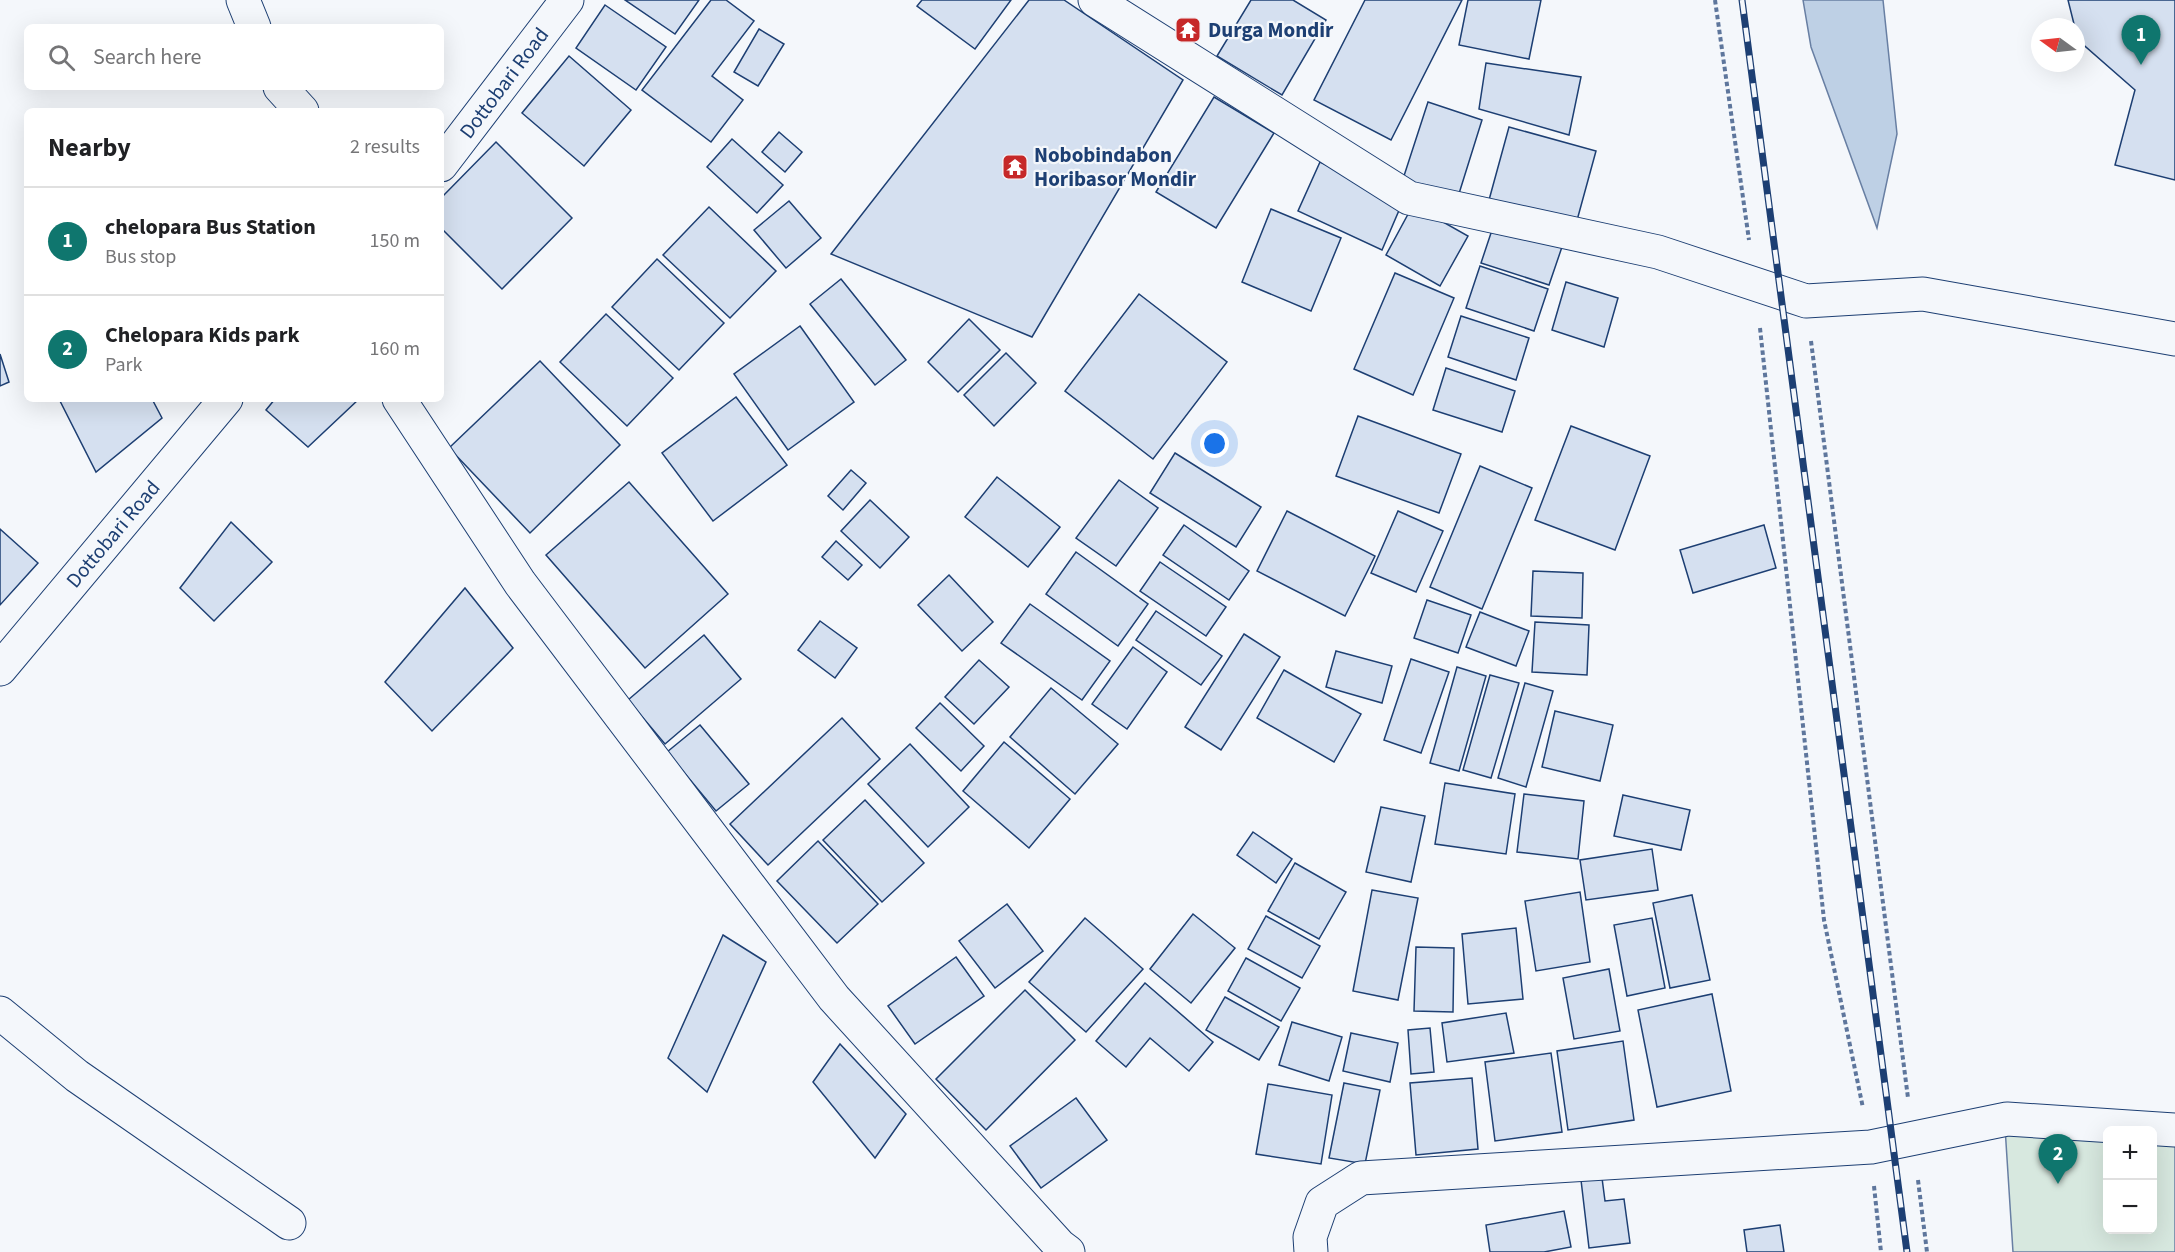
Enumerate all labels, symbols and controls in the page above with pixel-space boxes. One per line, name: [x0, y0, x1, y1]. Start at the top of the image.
temple icon: Durga Mondir: [1173, 15, 1203, 45]
place label: Durga Mondir: [1208, 15, 1334, 45]
pin: 1: [2122, 16, 2160, 65]
north arrow: [2031, 18, 2085, 72]
street label: Dottobari Road: [452, 21, 556, 145]
search box: [24, 24, 444, 90]
icon: search: [45, 41, 78, 74]
text: Search here: [93, 41, 201, 73]
text: Nearby: [48, 129, 131, 166]
text: 2 results: [350, 133, 420, 161]
place label: Nobobindabon Horibasor Mondir: [1034, 140, 1197, 194]
temple icon: Nobobindabon Horibasor Mondir: [1000, 152, 1030, 182]
text: chelopara Bus Station: [105, 211, 316, 243]
text: 1: [62, 227, 73, 255]
text: 150 m: [370, 227, 420, 255]
text: Bus stop: [105, 243, 176, 271]
text: Chelopara Kids park: [105, 319, 299, 351]
text: 2: [62, 335, 73, 363]
text: 160 m: [370, 335, 420, 363]
text: Park: [105, 351, 142, 379]
your location: [1200, 429, 1229, 458]
street label: Dottobari Road: [59, 474, 167, 594]
map controls: [2103, 1126, 2157, 1234]
button: +: [2103, 1126, 2157, 1180]
pin: 2: [2038, 1134, 2078, 1184]
button: −: [2103, 1180, 2157, 1234]

